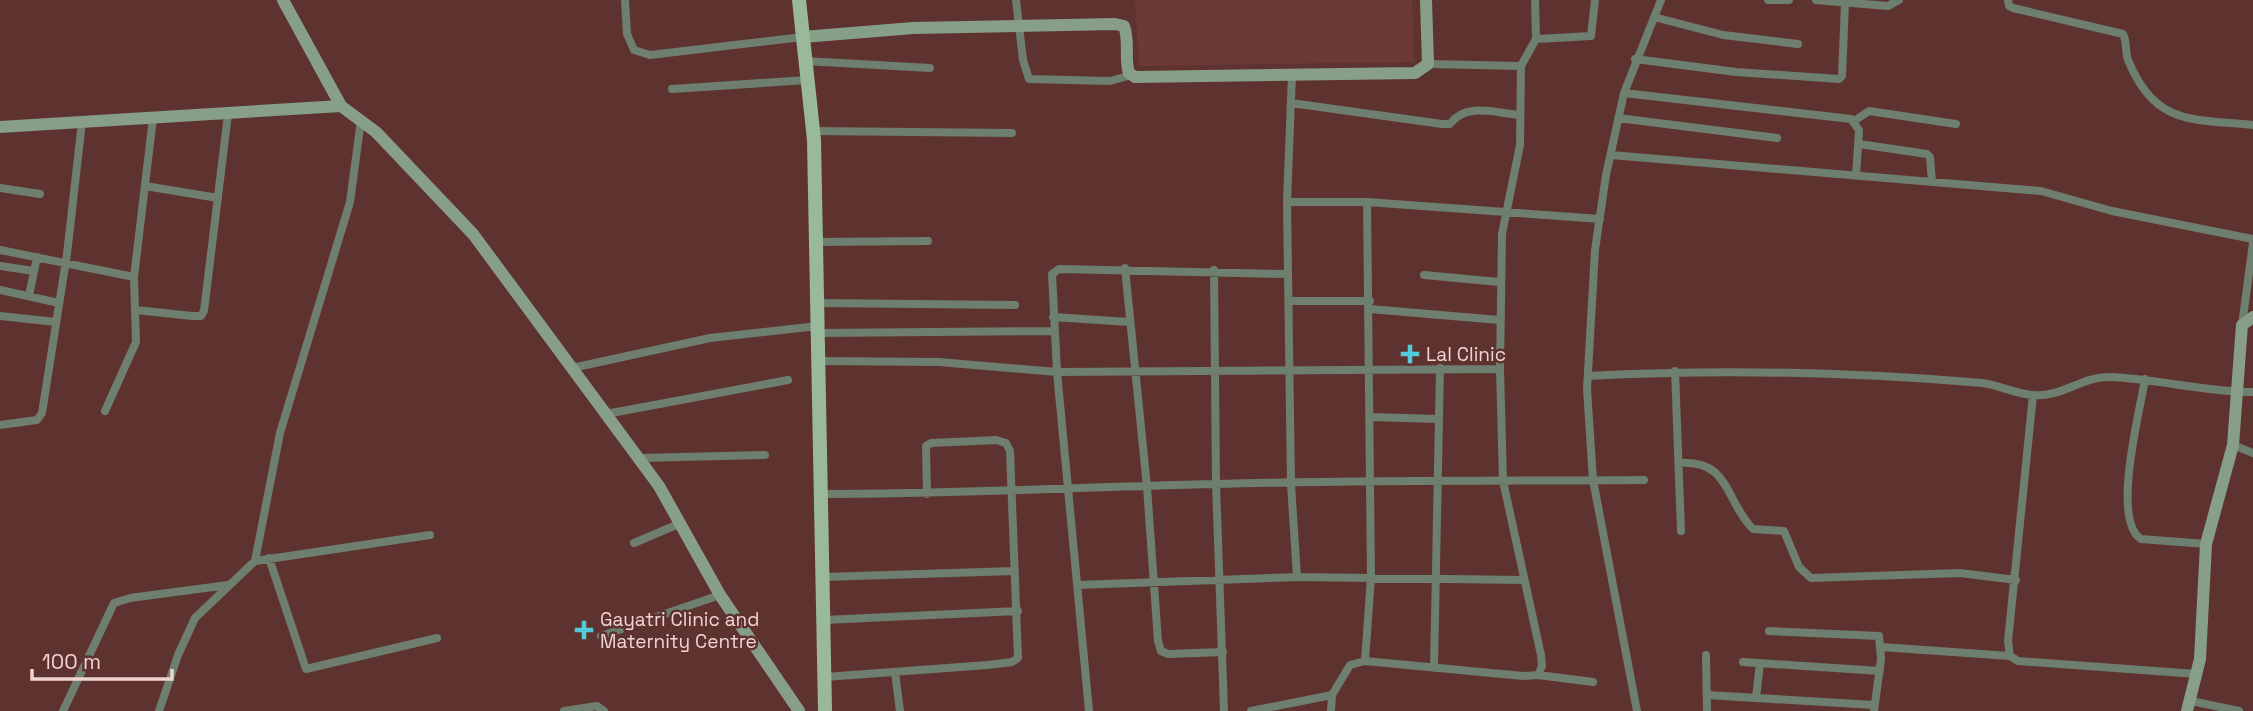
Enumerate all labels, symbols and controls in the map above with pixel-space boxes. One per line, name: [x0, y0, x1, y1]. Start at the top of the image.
place label: Lal Clinic: [1426, 342, 1506, 367]
marker: Lal Clinic: [1400, 344, 1420, 364]
place label: Gayatri Clinic and Maternity Centre: [600, 607, 759, 654]
marker: Gayatri Clinic and Maternity Centre: [574, 620, 594, 640]
scale bar: [32, 638, 172, 682]
text: 100 m: [42, 648, 101, 675]

